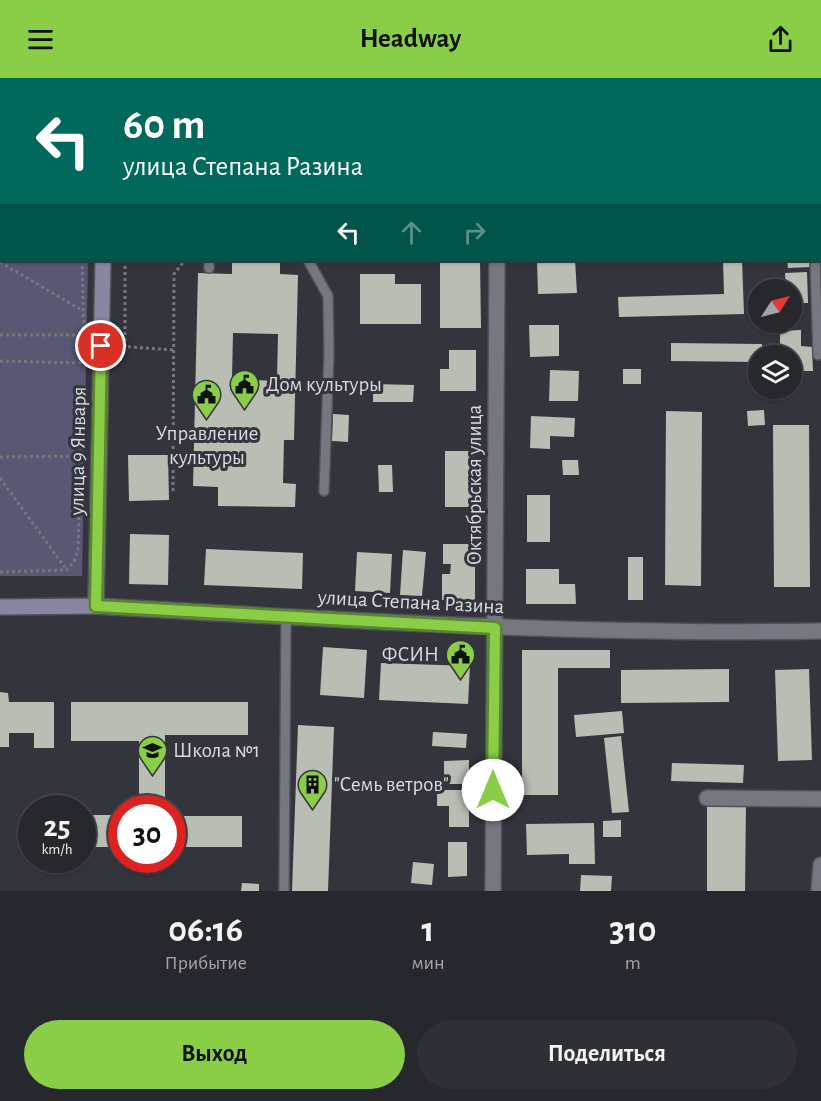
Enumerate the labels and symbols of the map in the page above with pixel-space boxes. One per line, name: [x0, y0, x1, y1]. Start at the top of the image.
north arrow: [748, 279, 802, 333]
pin: [75, 320, 126, 371]
public building icon: Дом культуры: [229, 368, 261, 410]
place label: Дом культуры: [266, 374, 382, 395]
public building icon: Управление культуры: [191, 378, 223, 420]
street label: улица 9 Января: [66, 386, 90, 517]
street label: Октябрьская улица: [464, 404, 485, 565]
place label: Управление культуры: [156, 423, 258, 468]
street label: улица Степана Разина: [316, 587, 505, 617]
public building icon: ФСИН: [444, 638, 476, 680]
place label: ФСИН: [382, 644, 439, 665]
school or university icon: Школа №1: [136, 734, 168, 776]
place label: Школа №1: [173, 740, 260, 761]
position arrow: [461, 758, 525, 822]
building icon: "Семь ветров": [297, 768, 329, 810]
place label: "Семь ветров": [334, 774, 449, 795]
speed limit sign: 30: [108, 795, 186, 873]

